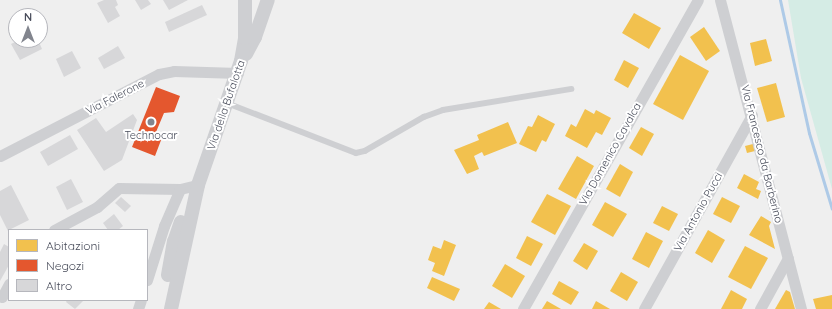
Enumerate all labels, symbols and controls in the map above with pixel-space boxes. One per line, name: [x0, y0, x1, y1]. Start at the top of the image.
north arrow: [8, 8, 48, 48]
text: N: [24, 10, 32, 24]
street label: Via della Bufalotta: [204, 58, 248, 152]
street label: Via Falerone: [84, 77, 146, 117]
street label: Via Francesco da Barberino: [738, 84, 786, 224]
street label: Via Domenico Cavalca: [576, 100, 644, 208]
marker: Technocar: [146, 117, 156, 127]
place label: Technocar: [124, 128, 178, 142]
street label: Via Antonio Pucci: [671, 170, 725, 254]
legend: [8, 229, 148, 301]
text: Abitazioni: [46, 238, 100, 253]
text: Negozi: [46, 258, 84, 273]
text: Altro: [46, 278, 72, 293]

